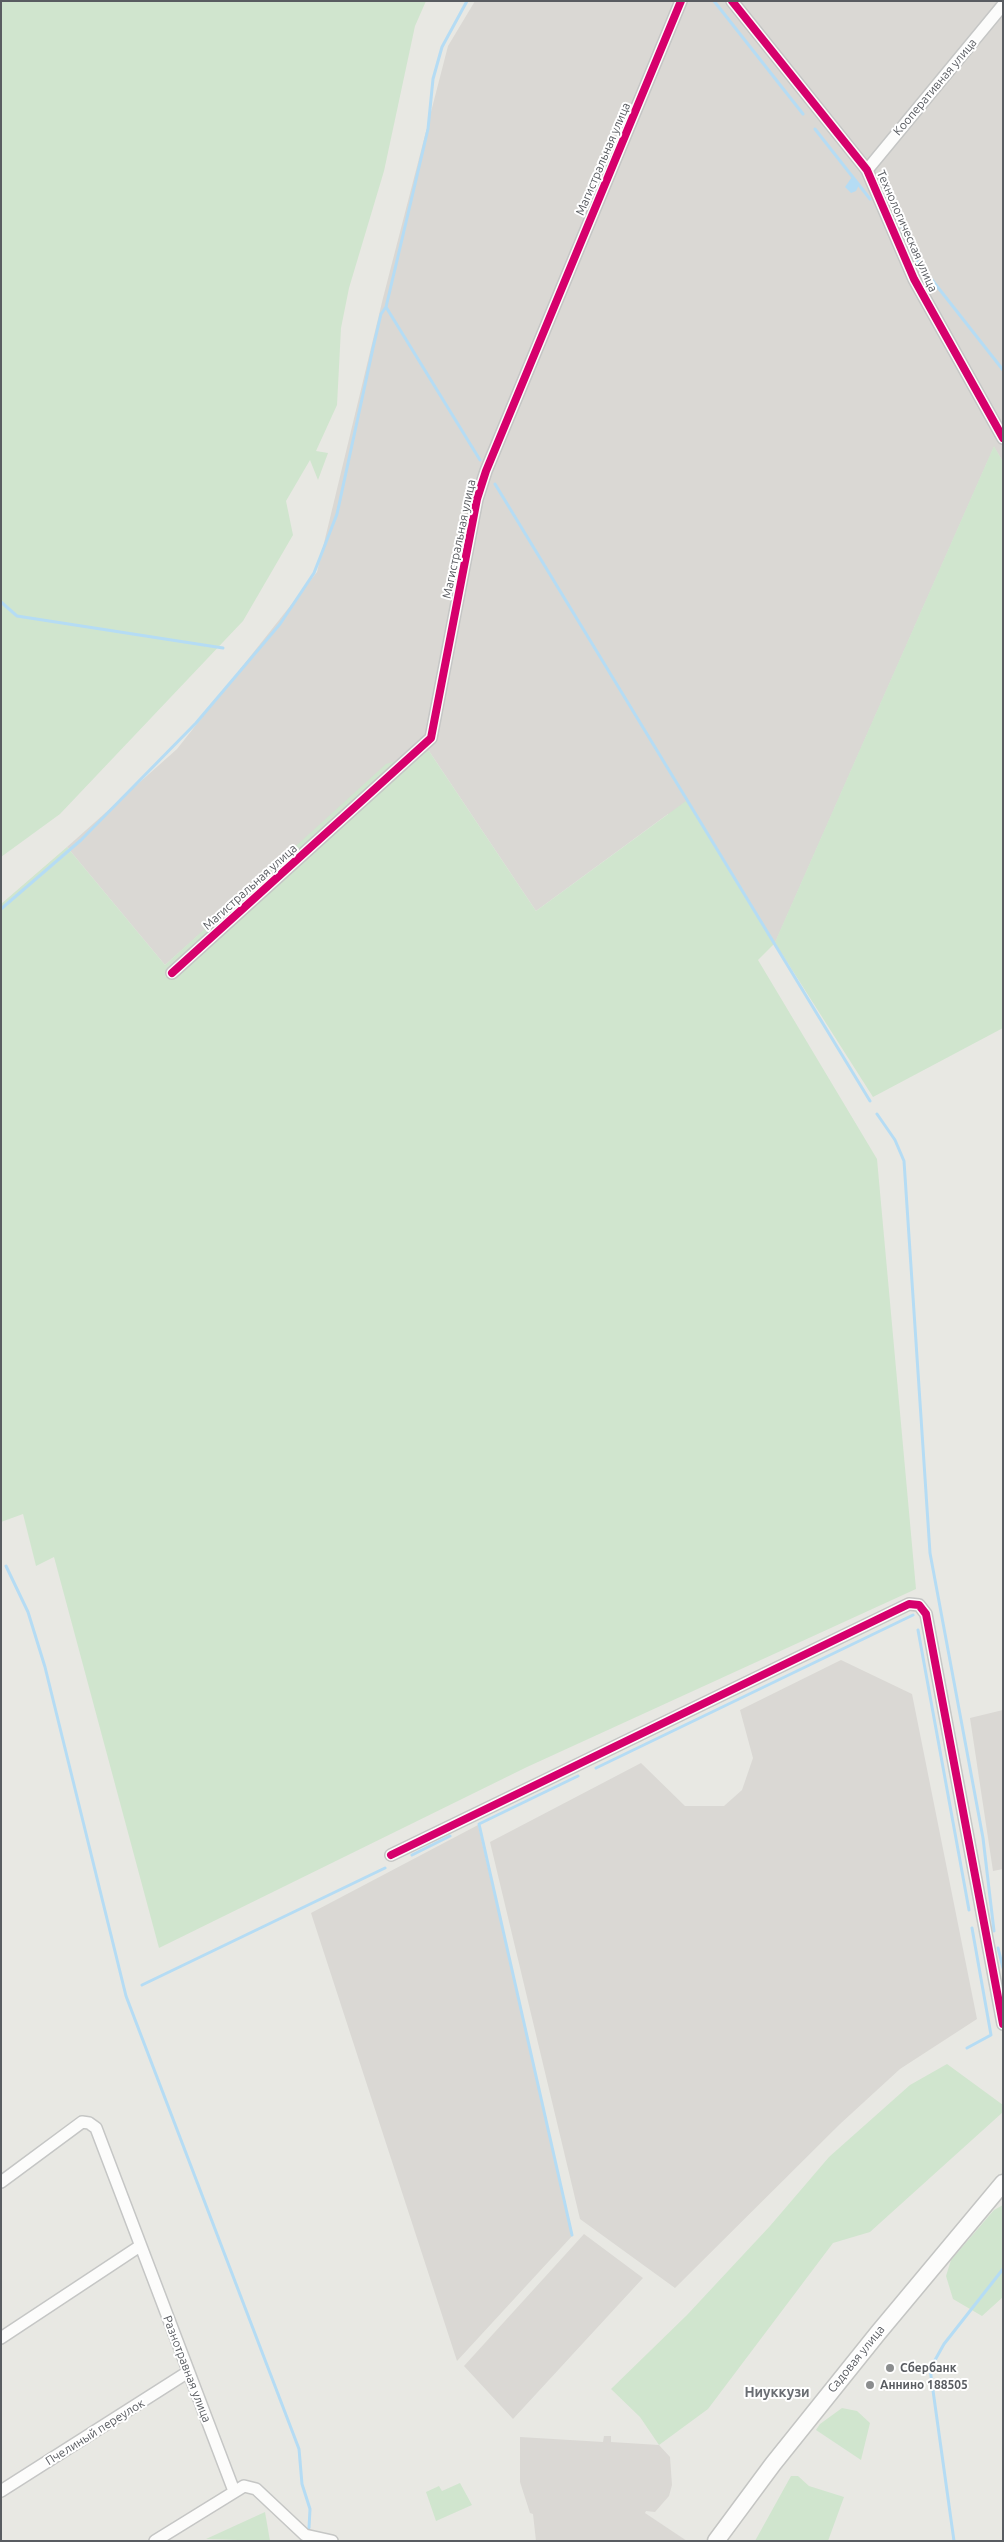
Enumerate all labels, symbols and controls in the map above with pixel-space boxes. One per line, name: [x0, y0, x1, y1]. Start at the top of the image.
street label: Кооперативная улица: [890, 36, 980, 138]
street label: Магистральная улица: [573, 100, 633, 218]
street label: Технологическая улица: [874, 168, 940, 294]
street label: Магистральная улица: [439, 478, 479, 600]
street label: Магистральная улица: [200, 841, 300, 933]
street label: Разнотравная улица: [160, 2313, 214, 2425]
street label: Садовая улица: [824, 2322, 888, 2396]
place label: Сбербанк: [900, 2361, 957, 2375]
marker: Сбербанк: [884, 2362, 896, 2374]
place label: Аннино 188505: [880, 2378, 968, 2392]
marker: Аннино 188505: [864, 2379, 876, 2391]
district label: Ниуккузи: [744, 2384, 810, 2400]
street label: Пчелиный переулок: [43, 2396, 147, 2468]

